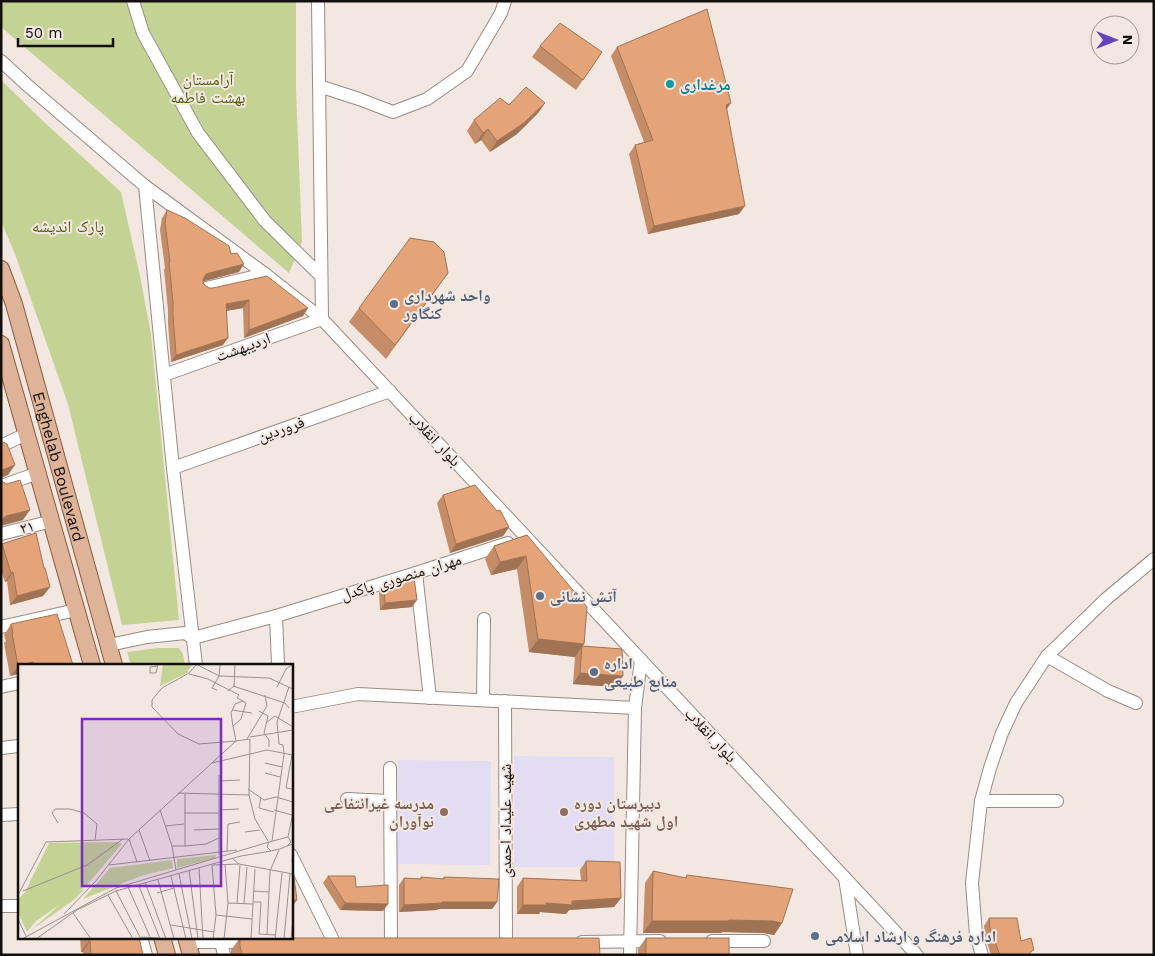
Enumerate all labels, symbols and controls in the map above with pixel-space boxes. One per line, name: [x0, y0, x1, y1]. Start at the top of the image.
scale bar: [18, 15, 112, 47]
north arrow: [1090, 15, 1140, 65]
text: 50 m: [25, 24, 62, 42]
text: N: [1120, 35, 1136, 45]
park label: آرامستان بهشت فاطمه: [171, 70, 245, 107]
place label: مرغداری: [680, 75, 731, 94]
marker: مرغداری: [664, 78, 676, 90]
park label: پارک اندیشه: [32, 217, 104, 236]
place label: واحد شهرداری کنگاور: [403, 286, 491, 323]
marker: واحد شهرداری کنگاور: [388, 298, 400, 310]
street label: اردیبهشت: [213, 328, 273, 366]
street label: Enghelab Boulevard: [29, 389, 89, 544]
street label: بلوار انقلاب: [405, 408, 465, 470]
street label: فروردین: [255, 412, 307, 447]
street label: ۲۱: [18, 516, 36, 538]
street label: مهران منصوری پاکدل: [338, 550, 464, 605]
place label: آتش نشانی: [550, 587, 617, 606]
marker: آتش نشانی: [534, 590, 546, 602]
place label: اداره منابع طبیعی: [604, 654, 677, 692]
inset map: [18, 664, 292, 938]
marker: اداره منابع طبیعی: [588, 666, 600, 678]
street label: بلوار انقلاب: [681, 704, 741, 766]
street label: شهید علیداد احمدی: [496, 764, 516, 878]
place label: مدرسه غیرانتفاعی نوآوران: [324, 794, 434, 831]
place label: دبیرستان دوره اول شهید مطهری: [574, 794, 678, 831]
marker: مدرسه غیرانتفاعی نوآوران: [438, 806, 450, 818]
marker: دبیرستان دوره اول شهید مطهری: [558, 806, 570, 818]
place label: اداره فرهنگ و ارشاد اسلامی: [825, 927, 996, 946]
marker: اداره فرهنگ و ارشاد اسلامی: [809, 930, 821, 942]

